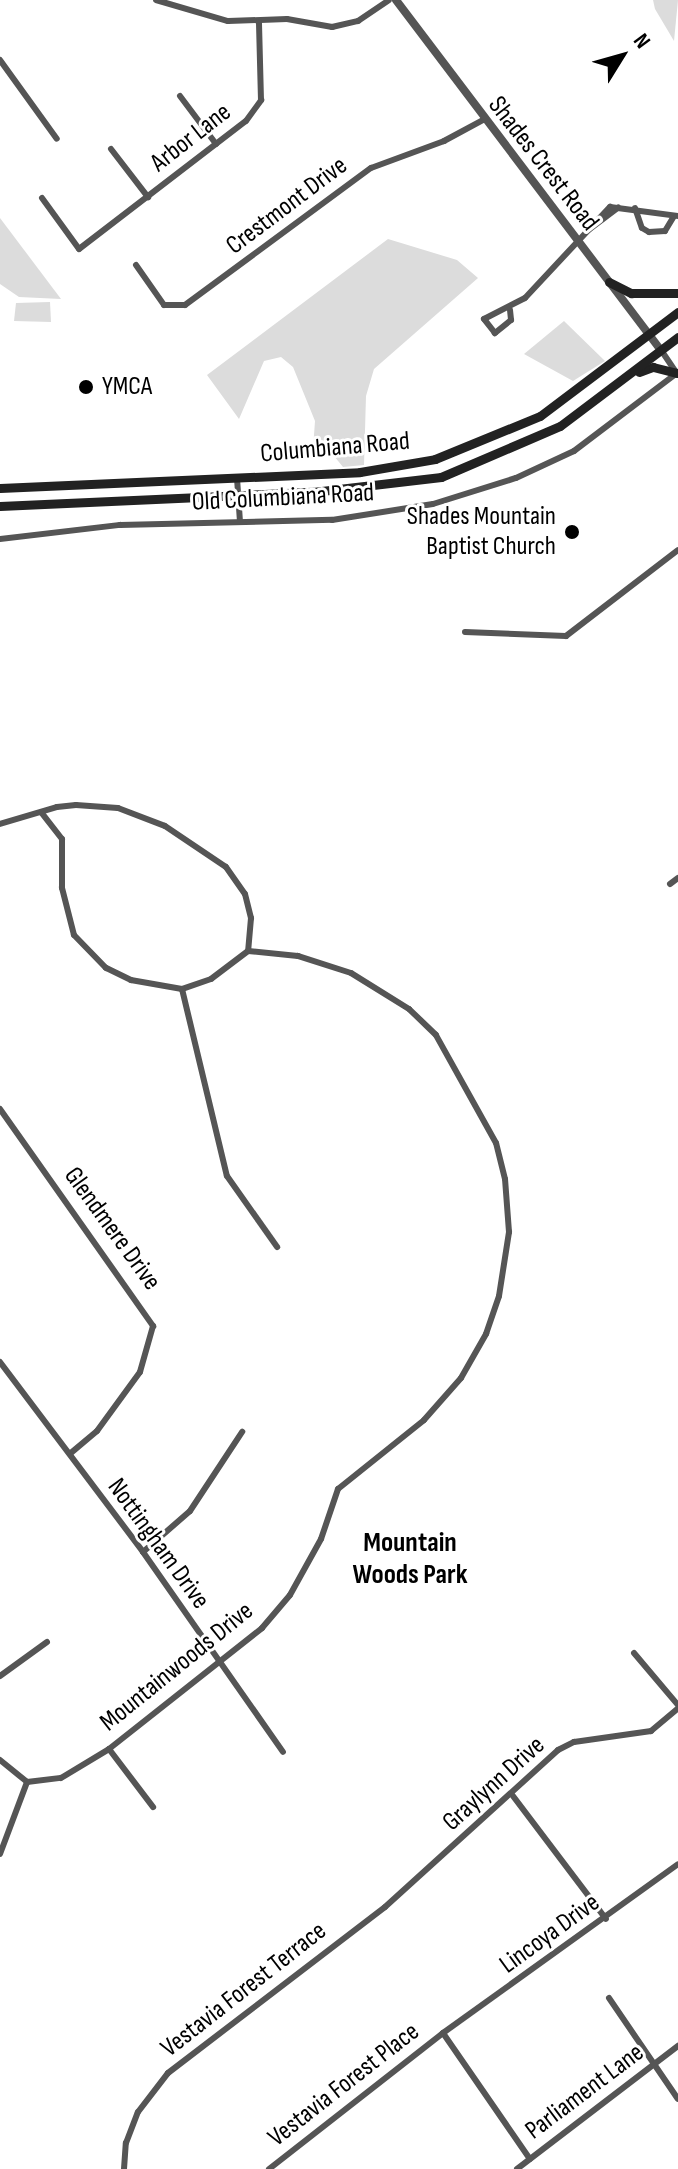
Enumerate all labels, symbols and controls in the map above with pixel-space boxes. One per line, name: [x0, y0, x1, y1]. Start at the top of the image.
north arrow: [582, 16, 662, 96]
text: N: [627, 28, 656, 54]
street label: Shades Crest Road: [481, 91, 605, 237]
street label: Arbor Lane: [145, 97, 237, 179]
street label: Crestmont Drive: [220, 150, 354, 262]
place label: YMCA: [102, 371, 152, 403]
marker: YMCA: [77, 378, 95, 396]
street label: Columbiana Road: [259, 426, 411, 470]
street label: Old Columbiana Road: [191, 478, 375, 518]
place label: Shades Mountain Baptist Church: [407, 501, 556, 562]
marker: Shades Mountain Baptist Church: [563, 523, 581, 541]
street label: Glendmere Drive: [57, 1161, 167, 1297]
street label: Nottingham Drive: [100, 1473, 216, 1615]
district label: Mountain Woods Park: [353, 1526, 467, 1592]
street label: Mountainwoods Drive: [94, 1596, 260, 1738]
street label: Graylynn Drive: [437, 1730, 551, 1838]
street label: Lincoya Drive: [494, 1887, 606, 1981]
street label: Vestavia Forest Terrace: [155, 1916, 333, 2064]
street label: Vestavia Forest Place: [262, 2016, 426, 2154]
street label: Parliament Lane: [520, 2037, 650, 2147]

